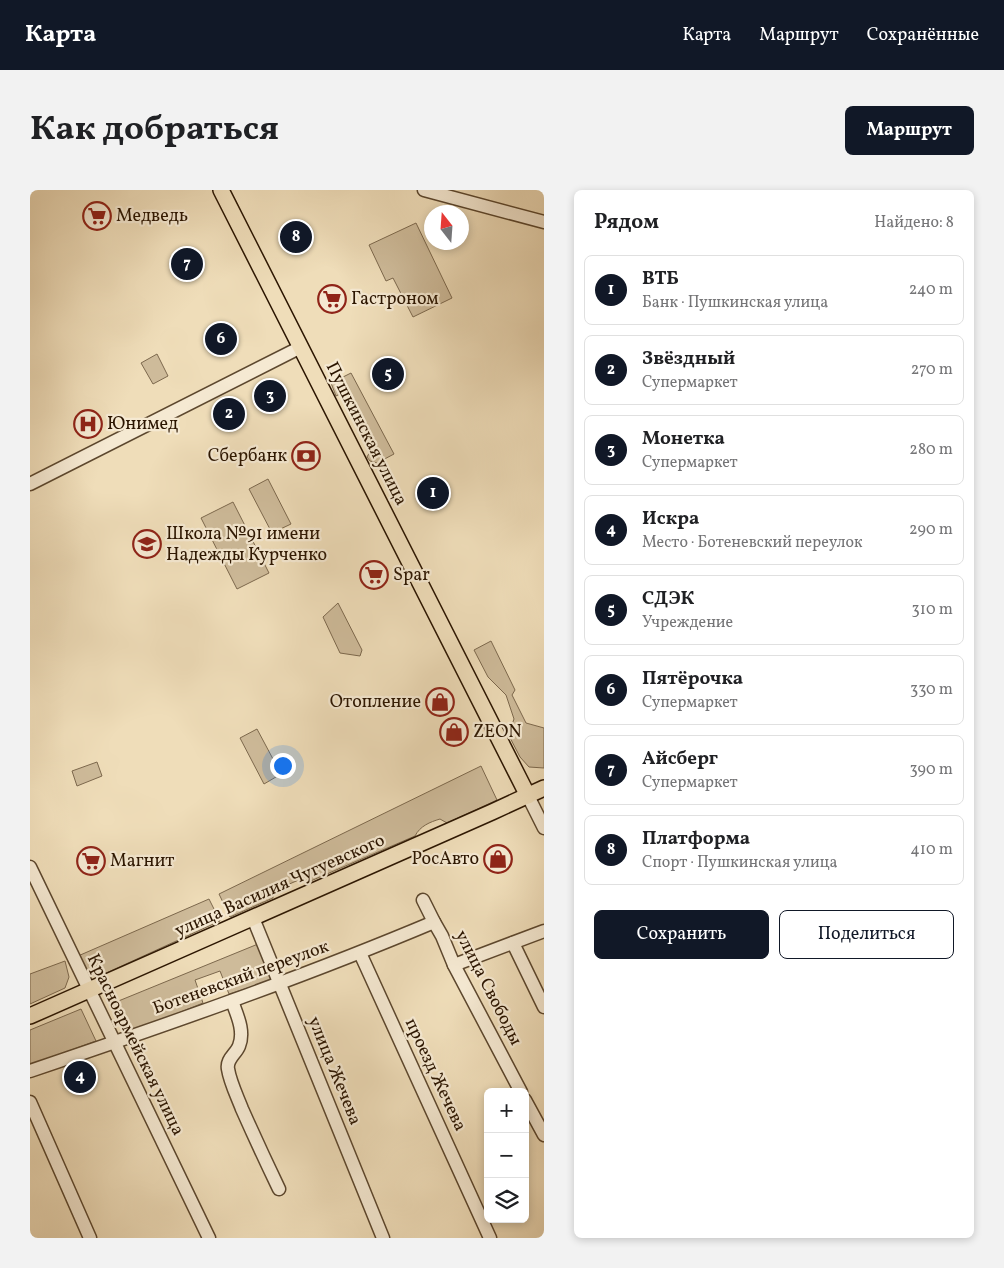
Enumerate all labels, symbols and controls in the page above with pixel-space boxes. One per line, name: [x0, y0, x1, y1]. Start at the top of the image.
text: Карта: [25, 18, 96, 52]
text: Карта: [682, 23, 731, 48]
text: Маршрут: [759, 23, 839, 48]
text: Сохранённые: [867, 23, 979, 48]
text: Как добраться: [30, 106, 279, 154]
button: Маршрут: [845, 106, 974, 155]
supermarket icon: Медведь: [82, 201, 112, 231]
place label: Медведь: [116, 204, 188, 229]
north arrow: [424, 205, 469, 250]
text: Рядом: [594, 208, 659, 237]
text: Найдено: 8: [874, 212, 954, 234]
pin: 8: [280, 218, 312, 256]
pin: 7: [171, 245, 203, 283]
text: ВТБ: [642, 266, 679, 292]
text: 1: [608, 279, 614, 301]
text: 240 m: [909, 279, 953, 301]
supermarket icon: Гастроном: [317, 284, 347, 314]
place label: Гастроном: [351, 287, 439, 312]
text: Банк · Пушкинская улица: [642, 292, 828, 314]
pin: 6: [205, 320, 237, 358]
text: Звёздный: [642, 346, 735, 372]
pin: 5: [372, 355, 404, 393]
street label: Пушкинская улица: [319, 358, 413, 510]
text: 2: [607, 359, 615, 381]
text: 270 m: [911, 359, 953, 381]
text: Супермаркет: [642, 372, 738, 394]
pin: 3: [254, 377, 286, 415]
pin: 2: [213, 395, 245, 433]
hospital icon: Юнимед: [73, 409, 103, 439]
place label: Юнимед: [107, 412, 178, 437]
text: Монетка: [642, 426, 725, 452]
text: 3: [607, 439, 615, 461]
text: 280 m: [909, 439, 953, 461]
bank icon: Сбербанк: [291, 441, 321, 471]
place label: Сбербанк: [208, 444, 287, 469]
text: Супермаркет: [642, 452, 738, 474]
pin: 1: [417, 474, 449, 512]
text: Искра: [642, 506, 699, 532]
text: 4: [606, 519, 616, 541]
text: 290 m: [909, 519, 953, 541]
place label: Школа №91 имени Надежды Курченко: [166, 522, 327, 568]
school or university icon: Школа №91 имени Надежды Курченко: [132, 529, 162, 559]
text: Место · Ботеневский переулок: [642, 532, 863, 554]
supermarket icon: Spar: [359, 560, 389, 590]
place label: Spar: [393, 563, 430, 588]
text: СДЭК: [642, 586, 694, 612]
text: 5: [607, 599, 615, 621]
text: 310 m: [912, 599, 953, 621]
text: Учреждение: [642, 612, 733, 634]
text: Пятёрочка: [642, 666, 743, 692]
text: 6: [607, 679, 615, 701]
text: 330 m: [910, 679, 953, 701]
shop icon: Отопление: [425, 687, 455, 717]
place label: Отопление: [330, 690, 421, 715]
text: Супермаркет: [642, 692, 738, 714]
shop icon: ZEON: [439, 717, 469, 747]
place label: ZEON: [473, 720, 522, 745]
text: Айсберг: [642, 746, 718, 772]
your location: [270, 753, 296, 779]
text: 7: [607, 759, 615, 781]
text: 390 m: [910, 759, 953, 781]
text: Супермаркет: [642, 772, 738, 794]
text: Платформа: [642, 826, 750, 852]
street label: улица Василия Чугуевского: [171, 828, 389, 944]
text: 8: [607, 839, 615, 861]
text: 410 m: [910, 839, 953, 861]
shop icon: РосАвто: [483, 844, 513, 874]
supermarket icon: Магнит: [76, 846, 106, 876]
place label: РосАвто: [412, 847, 479, 872]
place label: Магнит: [110, 849, 174, 874]
text: Спорт · Пушкинская улица: [642, 852, 838, 874]
button: Сохранить: [594, 910, 769, 959]
button: Поделиться: [779, 910, 954, 959]
street label: улица Свободы: [448, 926, 528, 1050]
street label: Ботеневский переулок: [149, 934, 333, 1022]
street label: Красноармейская улица: [80, 950, 190, 1140]
street label: улица Жечева: [301, 1013, 367, 1129]
street label: проезд Жечева: [398, 1014, 472, 1136]
pin: 4: [64, 1058, 96, 1096]
map controls: [484, 1088, 529, 1223]
button: +: [484, 1088, 529, 1133]
button: −: [484, 1133, 529, 1178]
button: layers: [484, 1178, 529, 1223]

